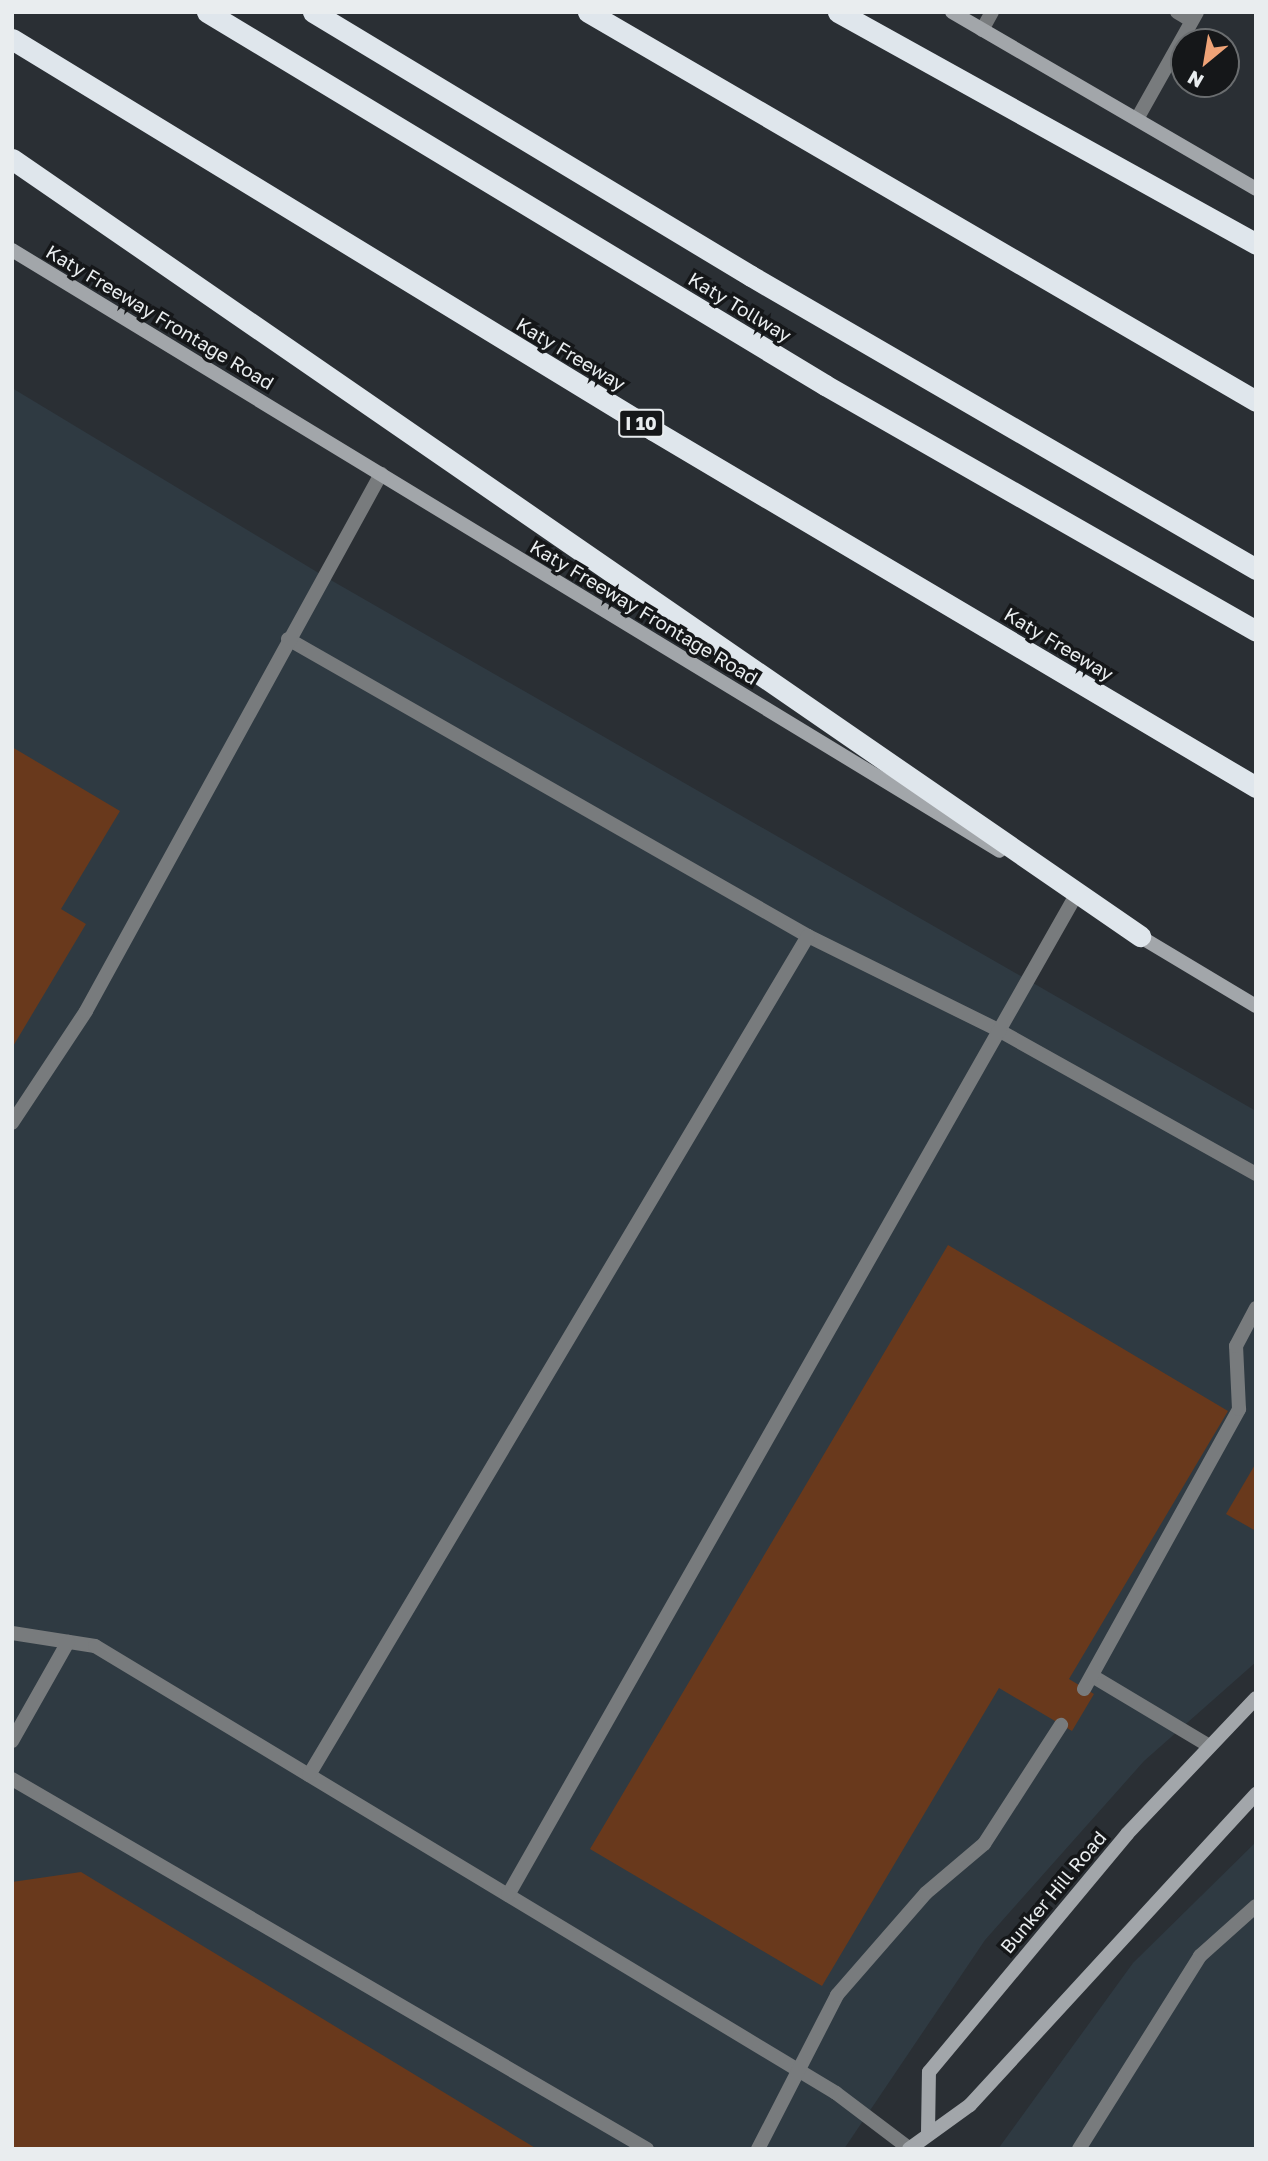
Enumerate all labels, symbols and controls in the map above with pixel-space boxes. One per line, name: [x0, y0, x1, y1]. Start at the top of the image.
north arrow: [1170, 28, 1240, 98]
text: N: [1183, 66, 1207, 93]
street label: Katy Freeway Frontage Road: [42, 240, 278, 394]
street label: Katy Tollway: [684, 267, 796, 347]
street label: Katy Freeway: [512, 312, 630, 396]
road number: I 10: [616, 408, 666, 438]
street label: Katy Freeway Frontage Road: [526, 535, 762, 689]
street label: Katy Freeway: [1000, 602, 1118, 686]
street label: Bunker Hill Road: [995, 1826, 1111, 1958]

